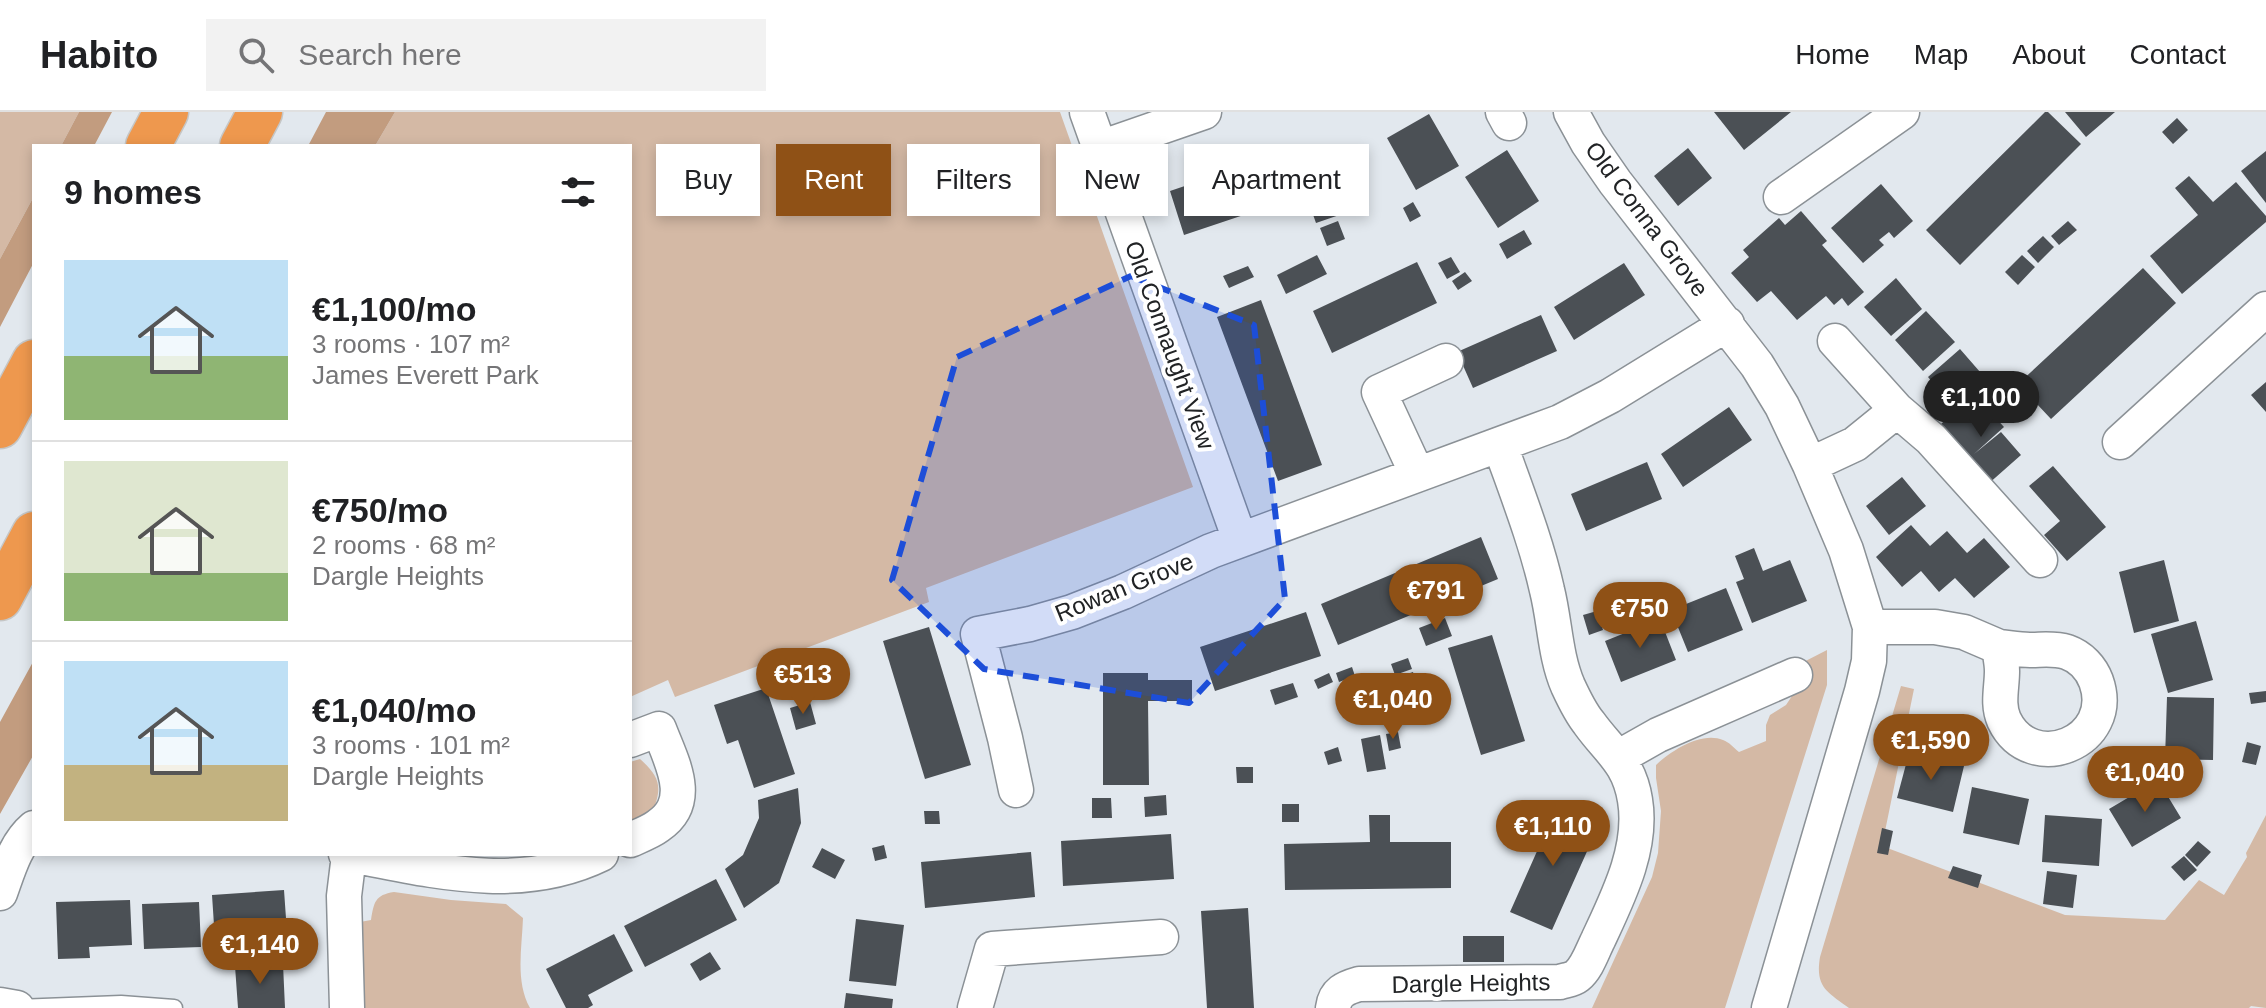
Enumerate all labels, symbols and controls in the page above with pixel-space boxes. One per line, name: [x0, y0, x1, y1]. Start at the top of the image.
search box: [206, 19, 766, 91]
icon: search: [234, 33, 278, 77]
text: Habito: [40, 34, 158, 76]
text: Search here: [298, 38, 462, 71]
text: Home: [1795, 39, 1870, 70]
text: Map: [1914, 39, 1968, 70]
text: About: [2012, 39, 2086, 70]
text: Contact: [2130, 39, 2226, 70]
street label: Old Conna Grove: [1580, 136, 1714, 302]
chip: Buy: [656, 144, 760, 216]
chip: Rent: [776, 144, 891, 216]
chip: Filters: [907, 144, 1040, 216]
chip: New: [1056, 144, 1168, 216]
chip: Apartment: [1184, 144, 1369, 216]
icon: filters: [556, 170, 600, 214]
text: 9 homes: [64, 173, 202, 211]
street label: Old Connaught View: [1120, 237, 1220, 453]
text: €1,100/mo: [312, 290, 476, 328]
icon: home: [128, 292, 224, 388]
text: 3 rooms · 107 m²: [312, 329, 510, 359]
text: James Everett Park: [312, 360, 539, 390]
pin: €1,100: [1916, 371, 2046, 439]
text: €1,100: [1941, 382, 2021, 412]
text: €750/mo: [312, 491, 448, 529]
icon: home: [128, 493, 224, 589]
text: 2 rooms · 68 m²: [312, 530, 496, 560]
street label: Rowan Grove: [1051, 547, 1197, 627]
text: Dargle Heights: [312, 561, 484, 591]
pin: €791: [1389, 564, 1483, 632]
text: €791: [1407, 575, 1465, 605]
pin: €750: [1593, 582, 1687, 650]
text: €750: [1611, 593, 1669, 623]
pin: €513: [756, 648, 850, 716]
text: €513: [774, 659, 832, 689]
pin: €1,040: [1328, 673, 1458, 741]
text: €1,040: [1353, 684, 1433, 714]
text: €1,040/mo: [312, 691, 476, 729]
icon: home: [128, 693, 224, 789]
pin: €1,590: [1866, 714, 1996, 782]
text: €1,590: [1891, 725, 1971, 755]
text: 3 rooms · 101 m²: [312, 730, 510, 760]
pin: €1,040: [2080, 746, 2210, 814]
text: €1,040: [2105, 757, 2185, 787]
text: Dargle Heights: [312, 761, 484, 791]
pin: €1,110: [1488, 800, 1618, 868]
text: €1,110: [1514, 811, 1592, 841]
pin: €1,140: [195, 918, 325, 986]
text: €1,140: [220, 929, 300, 959]
street label: Dargle Heights: [1391, 968, 1551, 998]

